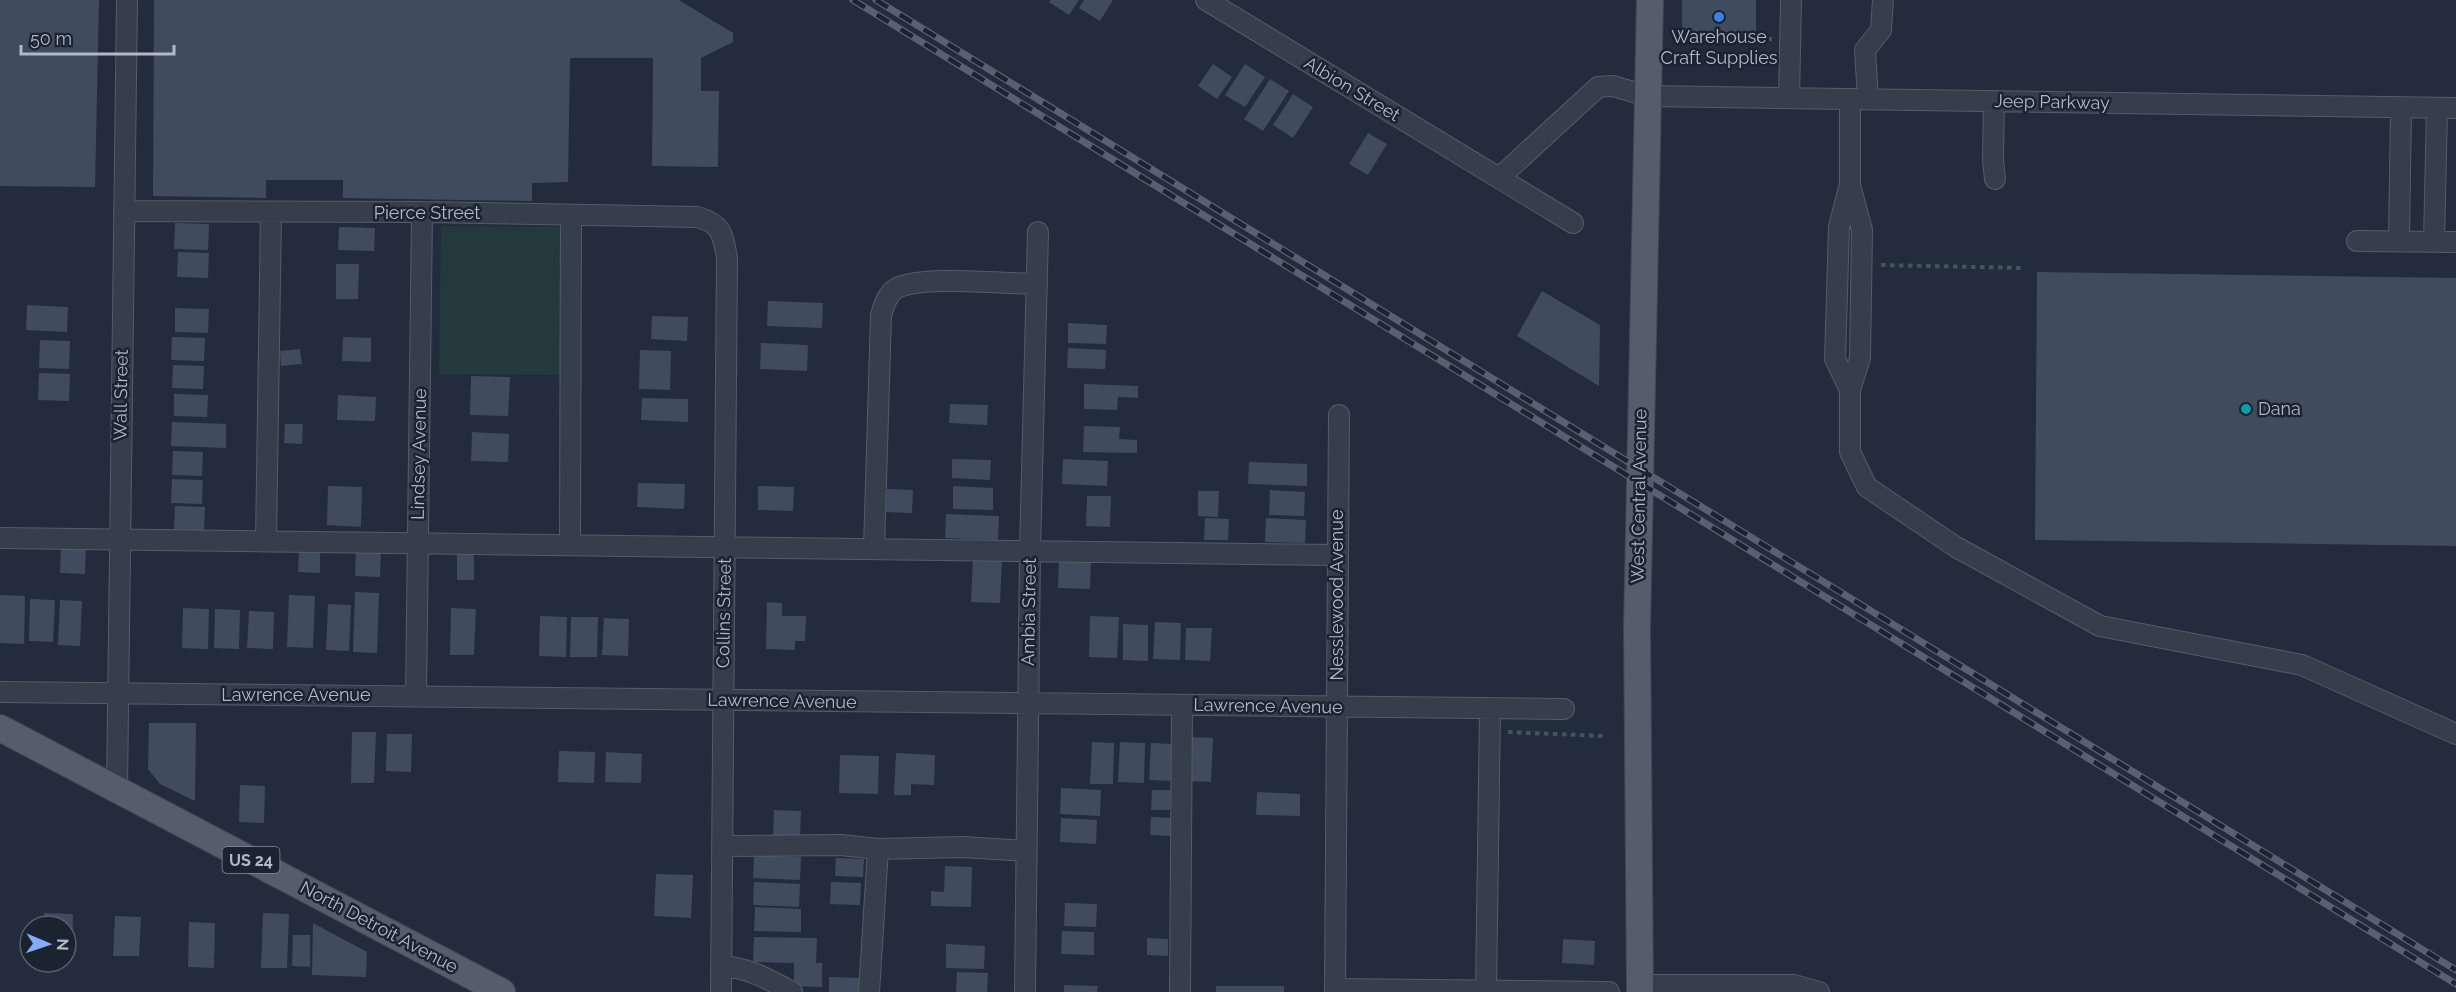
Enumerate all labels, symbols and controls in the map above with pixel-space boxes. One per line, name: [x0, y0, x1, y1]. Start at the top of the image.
marker: Warehouse Craft Supplies: [1712, 10, 1726, 24]
scale bar: [21, 18, 174, 56]
place label: Warehouse Craft Supplies: [1661, 26, 1778, 68]
text: 50 m: [30, 28, 72, 49]
street label: Albion Street: [1301, 52, 1404, 125]
street label: Jeep Parkway: [1994, 90, 2110, 113]
street label: Pierce Street: [374, 202, 480, 223]
street label: Wall Street: [109, 349, 132, 441]
street label: Lindsey Avenue: [407, 388, 430, 520]
place label: Dana: [2258, 398, 2301, 419]
marker: Dana: [2239, 402, 2253, 416]
street label: West Central Avenue: [1626, 408, 1651, 583]
street label: Nesslewood Avenue: [1326, 509, 1347, 681]
street label: Collins Street: [712, 558, 735, 668]
street label: Ambia Street: [1017, 558, 1040, 666]
street label: Lawrence Avenue: [221, 684, 371, 705]
street label: Lawrence Avenue: [707, 689, 857, 712]
street label: Lawrence Avenue: [1193, 694, 1343, 717]
road number: US 24: [222, 847, 280, 873]
street label: North Detroit Avenue: [297, 876, 462, 977]
north arrow: [18, 914, 78, 974]
text: N: [53, 938, 72, 951]

